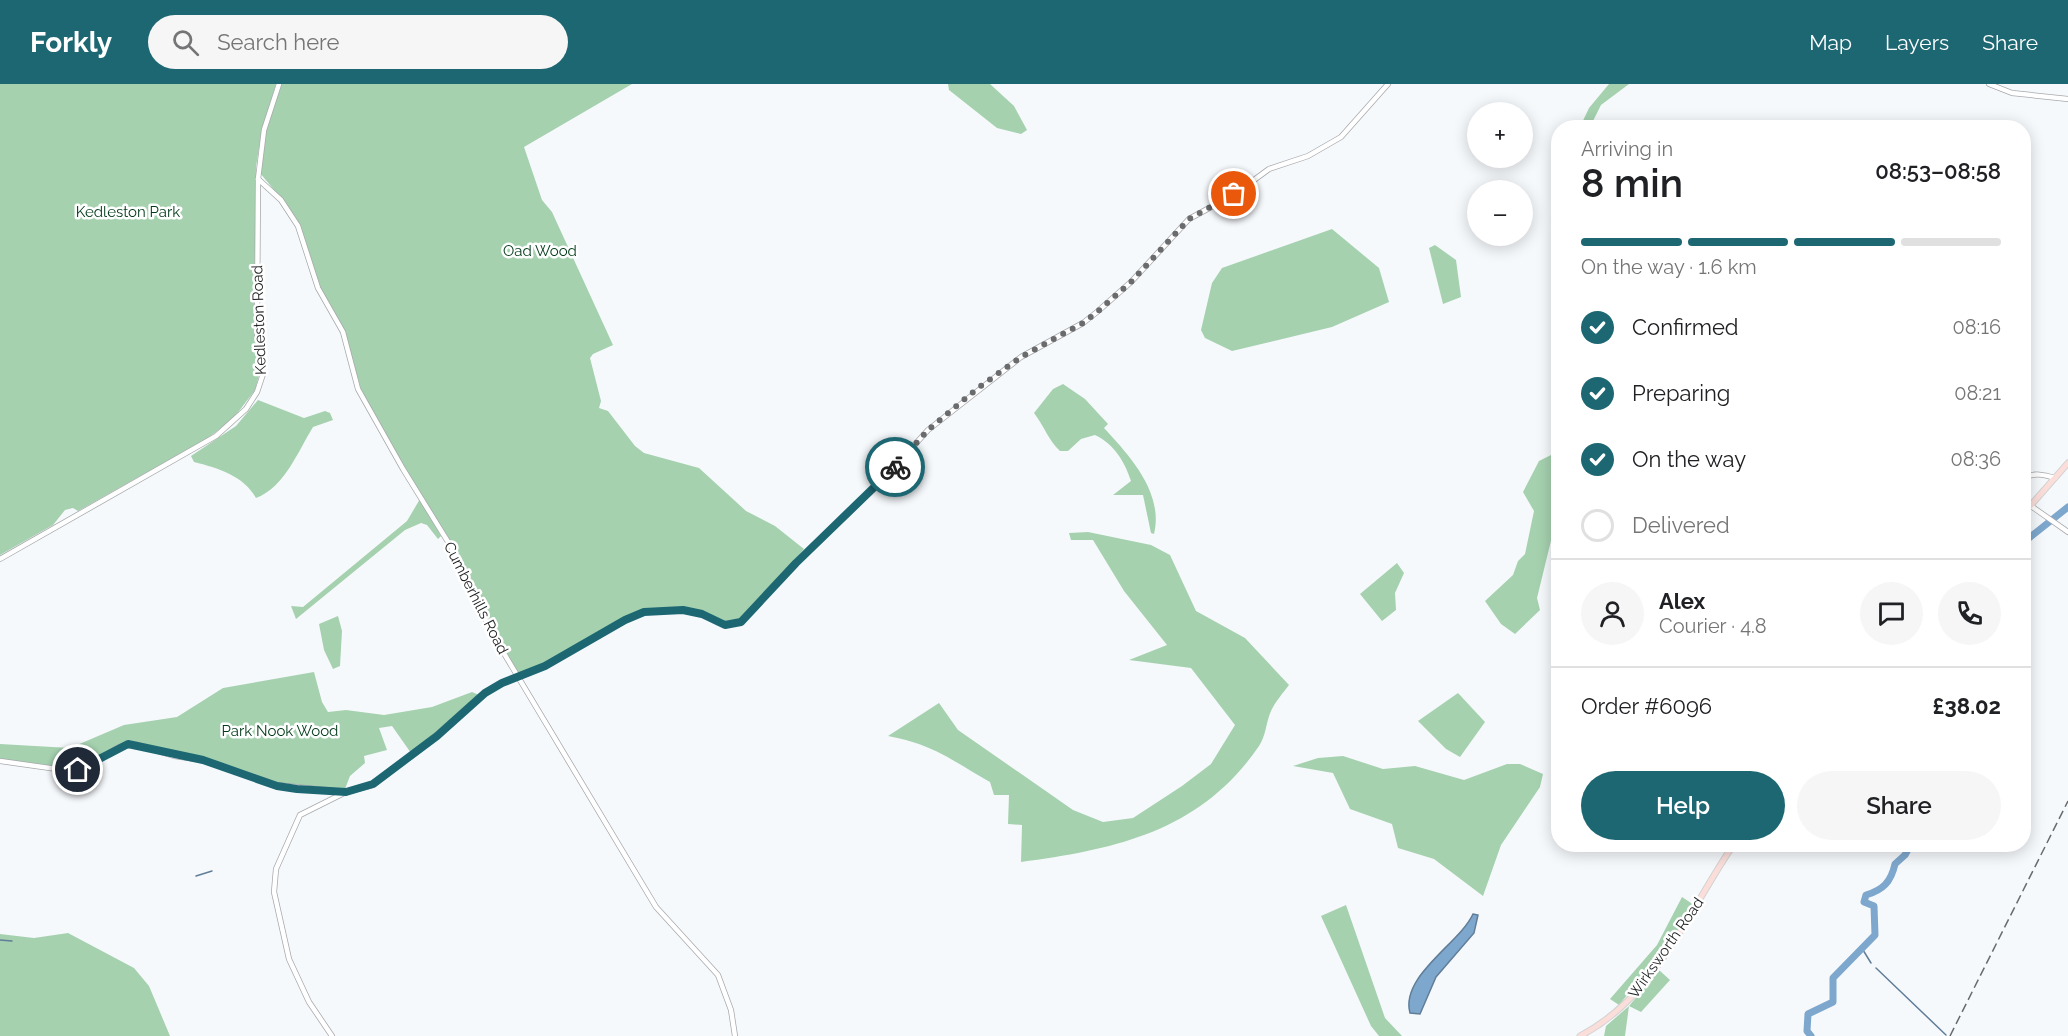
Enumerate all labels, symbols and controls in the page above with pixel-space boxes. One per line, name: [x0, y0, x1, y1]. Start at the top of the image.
search box: [148, 15, 568, 69]
text: Forkly: [30, 26, 112, 59]
icon: search: [169, 26, 202, 59]
text: Search here: [217, 29, 339, 55]
text: Map: [1809, 30, 1852, 55]
text: Layers: [1885, 30, 1949, 55]
text: Share: [1982, 30, 2038, 55]
map controls: [1467, 102, 1533, 246]
button: +: [1467, 102, 1533, 168]
text: Arriving in: [1581, 137, 1673, 161]
text: 08:53–08:58: [1875, 158, 2001, 184]
text: 8 min: [1581, 160, 1683, 206]
pin: [1208, 168, 1259, 219]
icon: bag: [1217, 177, 1250, 210]
button: −: [1467, 180, 1533, 246]
park label: Kedleston Park: [76, 203, 180, 221]
park label: Oad Wood: [503, 242, 577, 260]
text: On the way · 1.6 km: [1581, 255, 1757, 279]
street label: Kedleston Road: [248, 265, 270, 375]
icon: check: [1581, 311, 1614, 344]
text: Confirmed: [1632, 314, 1739, 340]
text: 08:16: [1953, 315, 2001, 339]
icon: check: [1581, 377, 1614, 410]
text: Preparing: [1632, 380, 1730, 406]
text: 08:21: [1954, 381, 2001, 405]
courier: [865, 437, 925, 497]
icon: check: [1581, 443, 1614, 476]
text: On the way: [1632, 446, 1746, 472]
text: 08:36: [1950, 447, 2001, 471]
icon: bike: [879, 451, 912, 484]
text: Delivered: [1632, 512, 1730, 538]
street label: Cumberhills Road: [440, 539, 512, 657]
button: person: [1581, 582, 1644, 645]
button: chat: [1860, 582, 1923, 645]
button: phone: [1938, 582, 2001, 645]
text: Alex: [1659, 588, 1705, 614]
text: Courier · 4.8: [1659, 614, 1767, 638]
text: Order #6096: [1581, 693, 1712, 719]
text: £38.02: [1933, 693, 2001, 719]
park label: Park Nook Wood: [222, 722, 338, 740]
pin: [52, 744, 103, 795]
icon: home: [61, 753, 94, 786]
button: Help: [1581, 771, 1785, 840]
button: Share: [1797, 771, 2001, 840]
street label: Wirksworth Road: [1625, 894, 1707, 1002]

